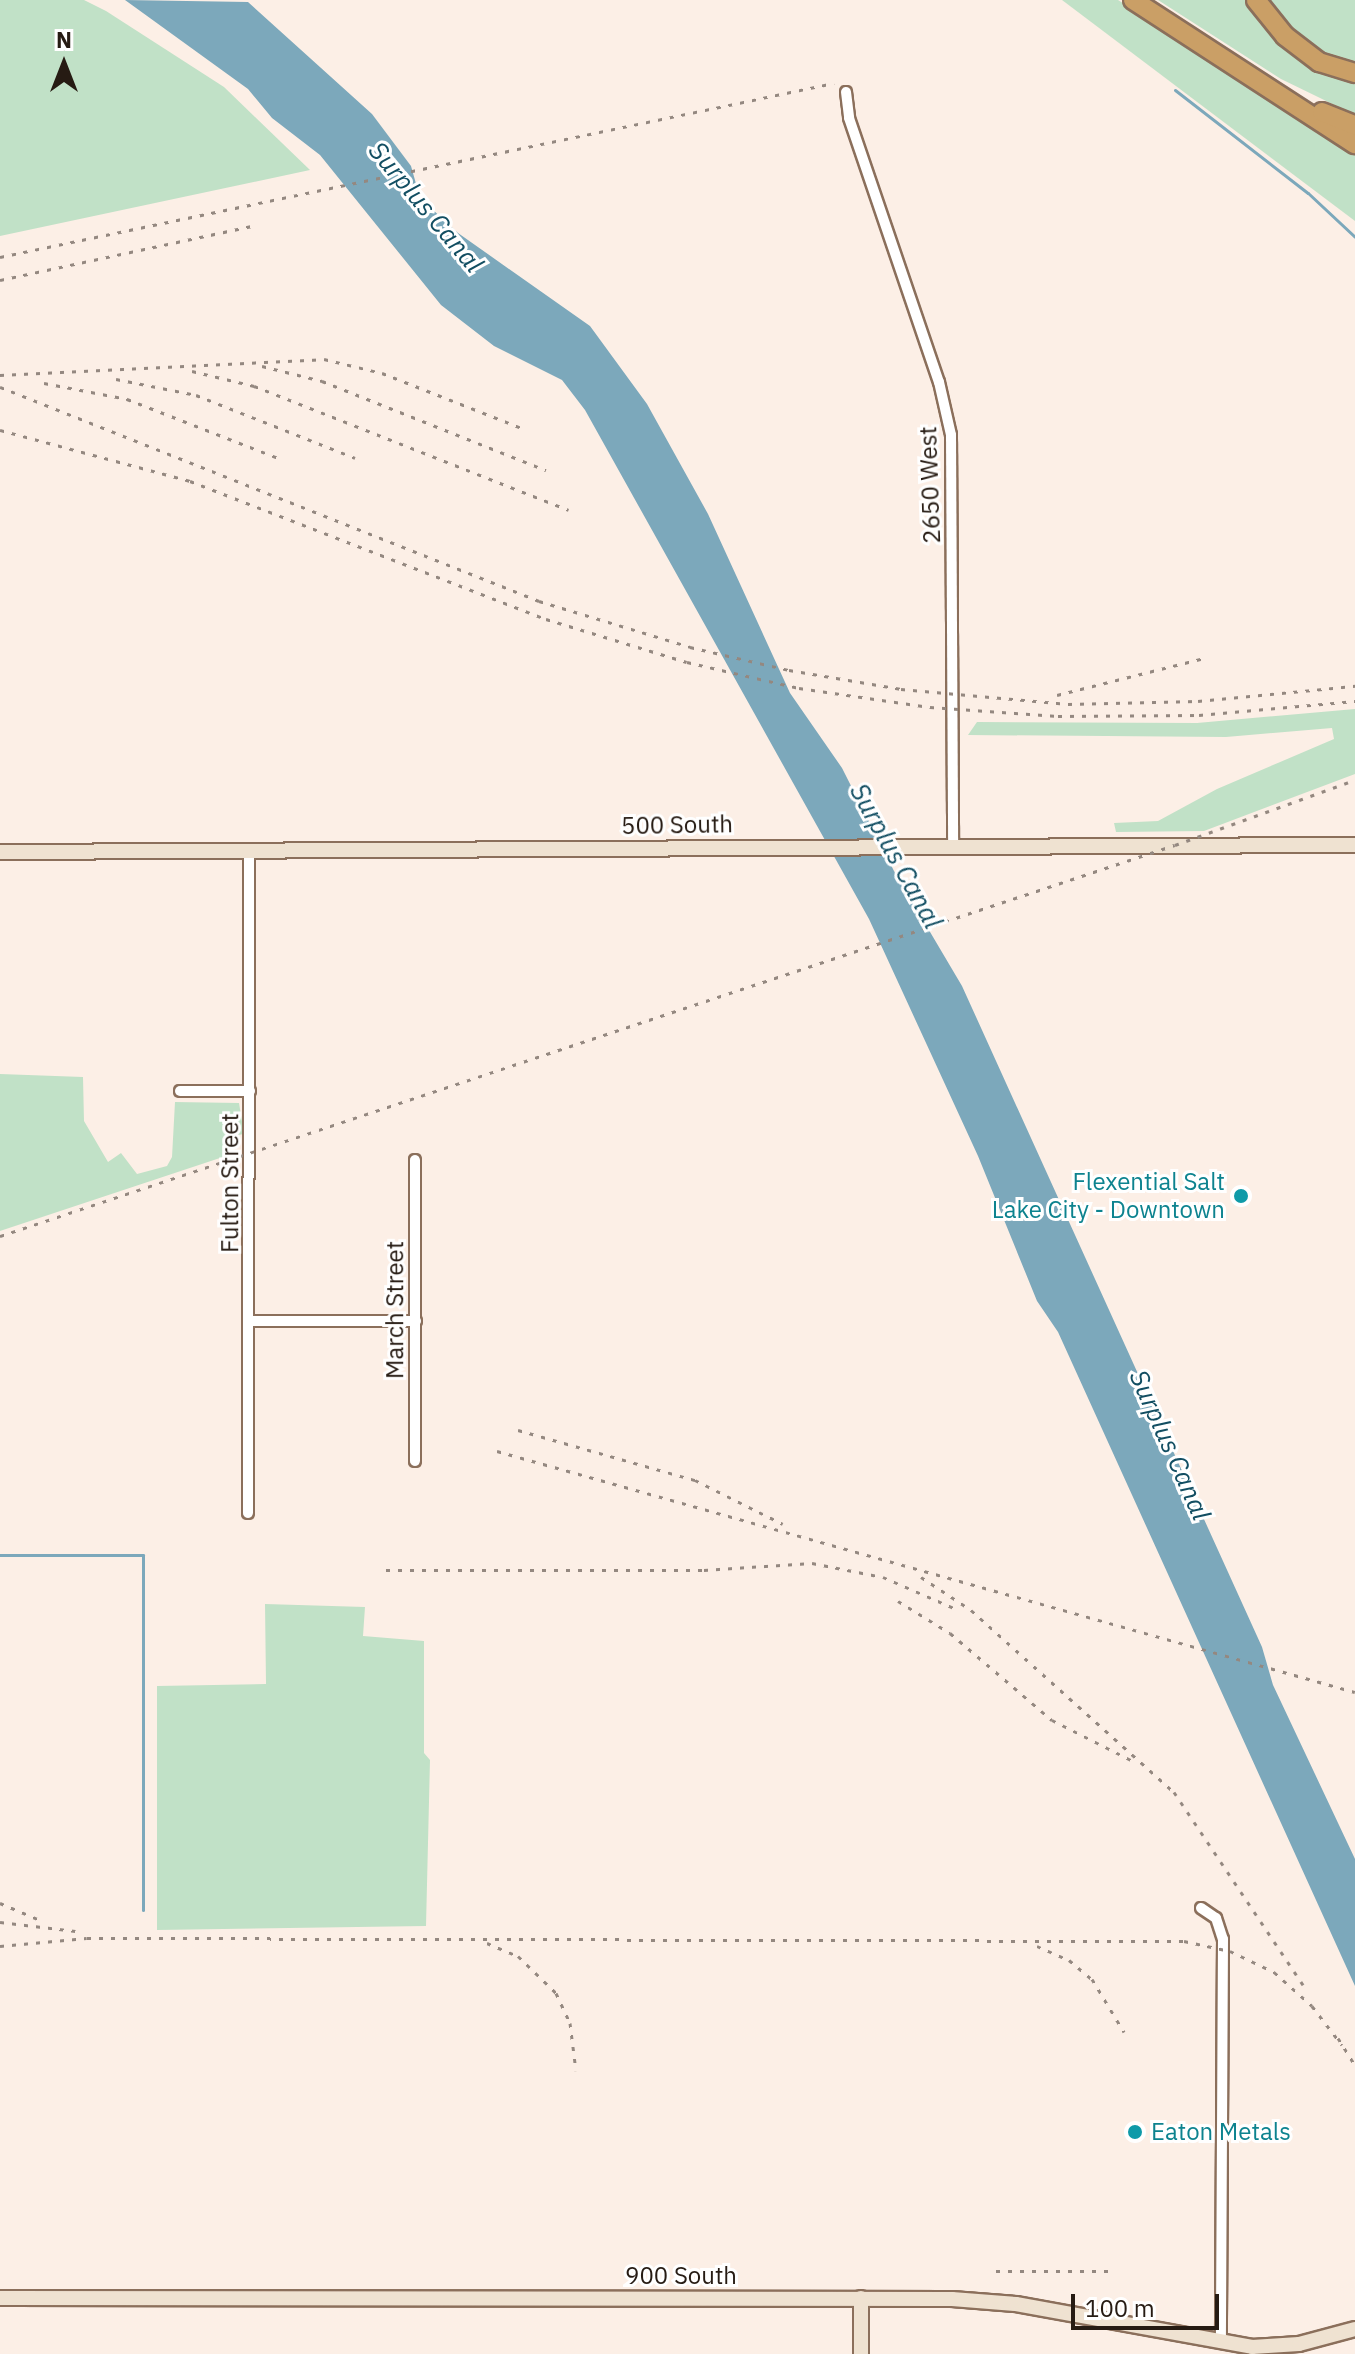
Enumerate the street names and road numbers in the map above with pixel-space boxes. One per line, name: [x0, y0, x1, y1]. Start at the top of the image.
street label: 2650 West: [914, 426, 946, 544]
street label: 500 South: [621, 810, 733, 840]
street label: Fulton Street: [216, 1113, 244, 1253]
street label: March Street: [381, 1241, 409, 1379]
street label: 900 South: [625, 2262, 737, 2290]

